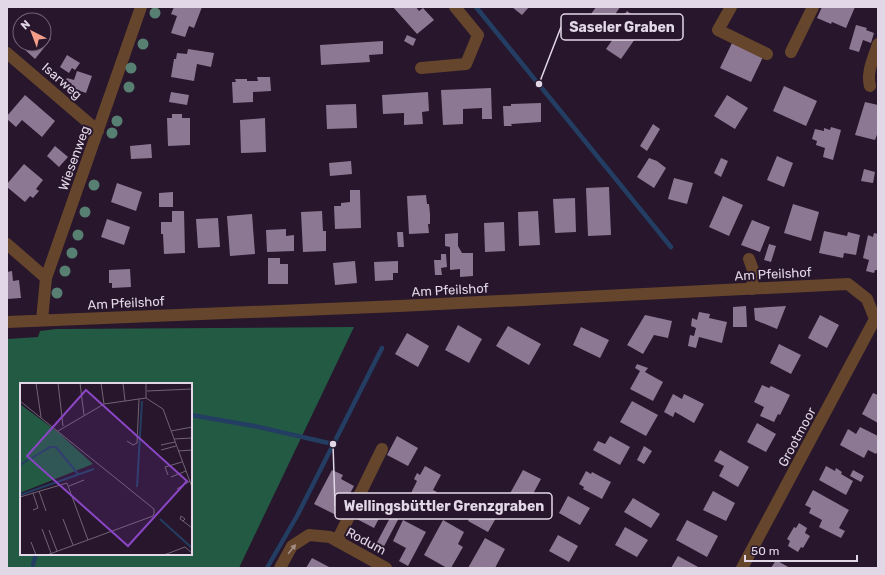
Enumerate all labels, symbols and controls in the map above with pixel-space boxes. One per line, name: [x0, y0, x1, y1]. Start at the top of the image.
north arrow: [12, 12, 52, 52]
callout: Saseler Graben: [561, 14, 683, 40]
text: N: [18, 17, 33, 32]
text: Saseler Graben: [569, 19, 675, 36]
street label: Isarweg: [38, 60, 85, 103]
street label: Wiesenweg: [55, 124, 94, 193]
street label: Am Pfeilshof: [734, 264, 812, 284]
street label: Am Pfeilshof: [411, 280, 489, 300]
street label: Am Pfeilshof: [87, 293, 165, 313]
inset map: [20, 383, 192, 555]
street label: Grootmoor: [775, 405, 819, 469]
callout: Wellingsbüttler Grenzgraben: [335, 493, 552, 519]
text: Wellingsbüttler Grenzgraben: [344, 498, 544, 515]
street label: Rodum: [343, 524, 389, 558]
scale bar: [745, 537, 857, 563]
one-way arrow: [288, 544, 296, 554]
text: 50 m: [751, 544, 779, 558]

